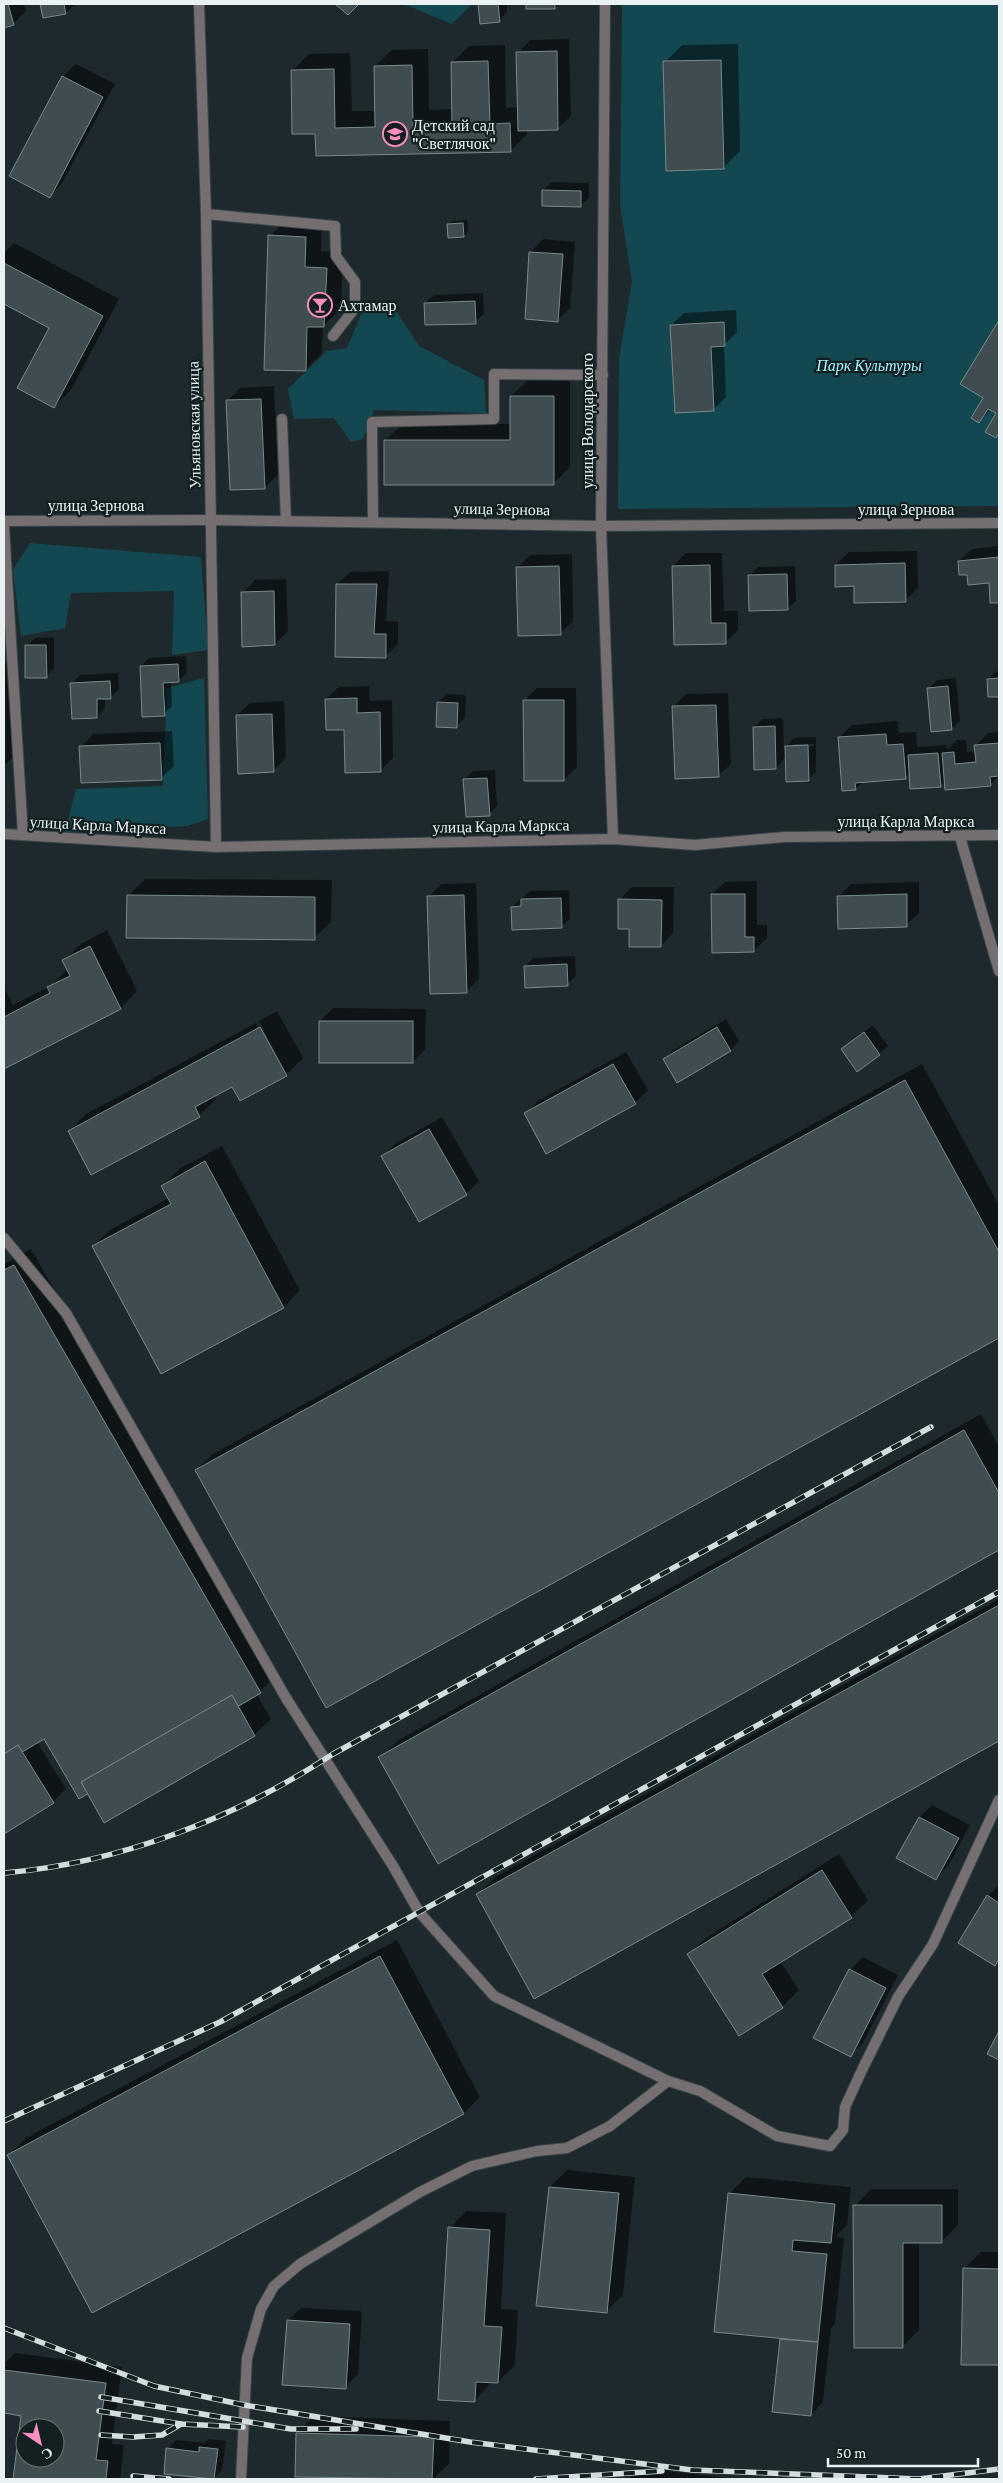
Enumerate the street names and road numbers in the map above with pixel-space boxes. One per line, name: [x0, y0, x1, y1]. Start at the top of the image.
street label: улица Володарского: [579, 353, 597, 489]
street label: Ульяновская улица: [184, 361, 205, 489]
street label: улица Зернова: [48, 497, 144, 515]
street label: улица Зернова: [454, 500, 550, 519]
street label: улица Зернова: [858, 501, 954, 519]
street label: улица Карла Маркса: [29, 813, 167, 838]
street label: улица Карла Маркса: [837, 813, 975, 831]
street label: улица Карла Маркса: [432, 816, 570, 837]

